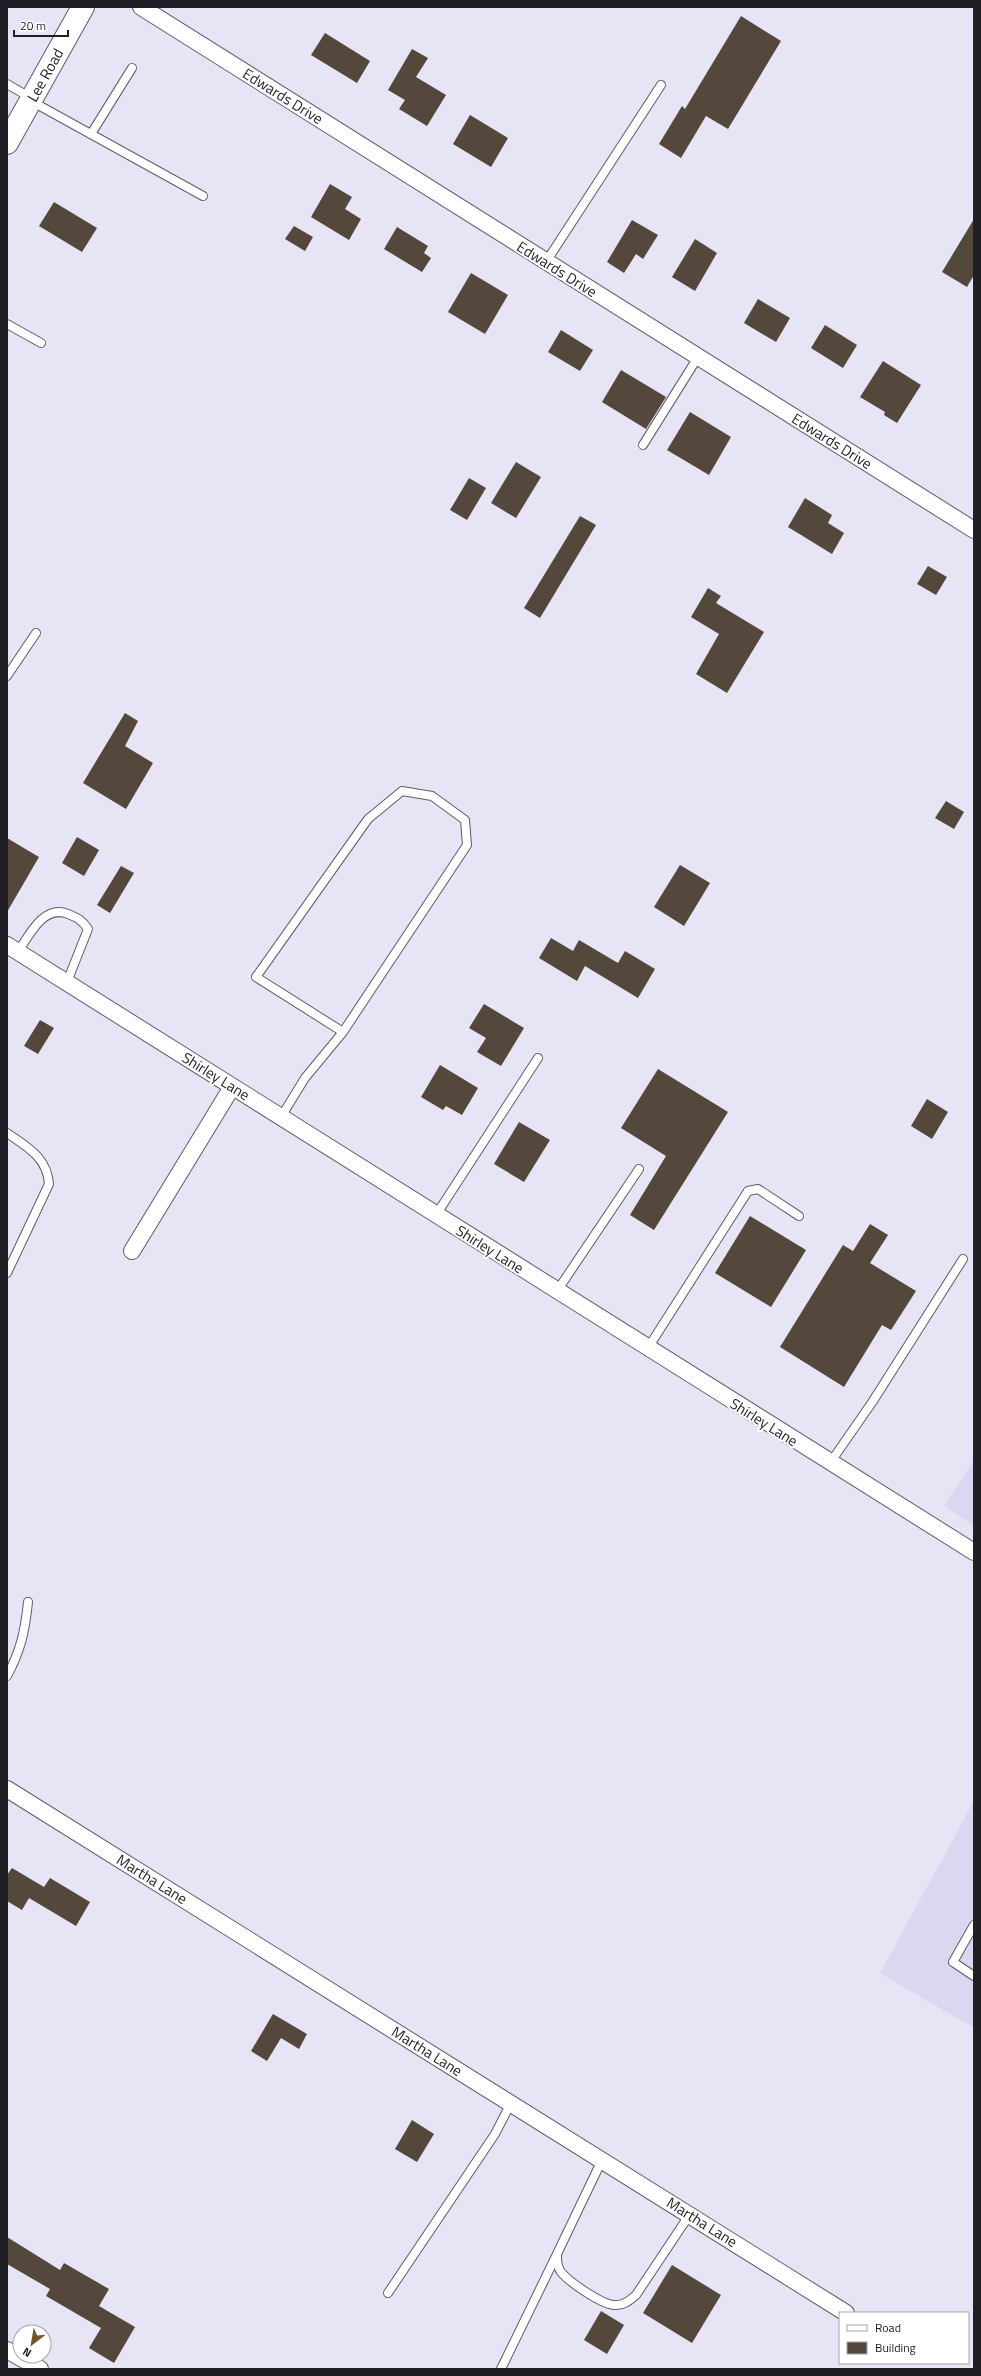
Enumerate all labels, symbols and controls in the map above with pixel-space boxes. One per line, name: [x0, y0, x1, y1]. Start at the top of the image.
scale bar: [14, 12, 68, 38]
text: 20 m: [20, 16, 46, 35]
street label: Lee Road: [21, 44, 69, 106]
street label: Edwards Drive: [238, 62, 328, 130]
street label: Edwards Drive: [512, 235, 602, 303]
street label: Edwards Drive: [787, 407, 877, 475]
street label: Shirley Lane: [177, 1046, 255, 1106]
street label: Shirley Lane: [451, 1219, 529, 1279]
street label: Shirley Lane: [725, 1392, 803, 1452]
street label: Martha Lane: [112, 1848, 192, 1910]
street label: Martha Lane: [387, 2020, 467, 2082]
street label: Martha Lane: [662, 2191, 742, 2253]
legend: [839, 2312, 969, 2364]
text: Road: [875, 2318, 901, 2337]
north arrow: [12, 2324, 52, 2364]
text: Building: [875, 2338, 916, 2357]
text: N: [19, 2344, 34, 2361]

